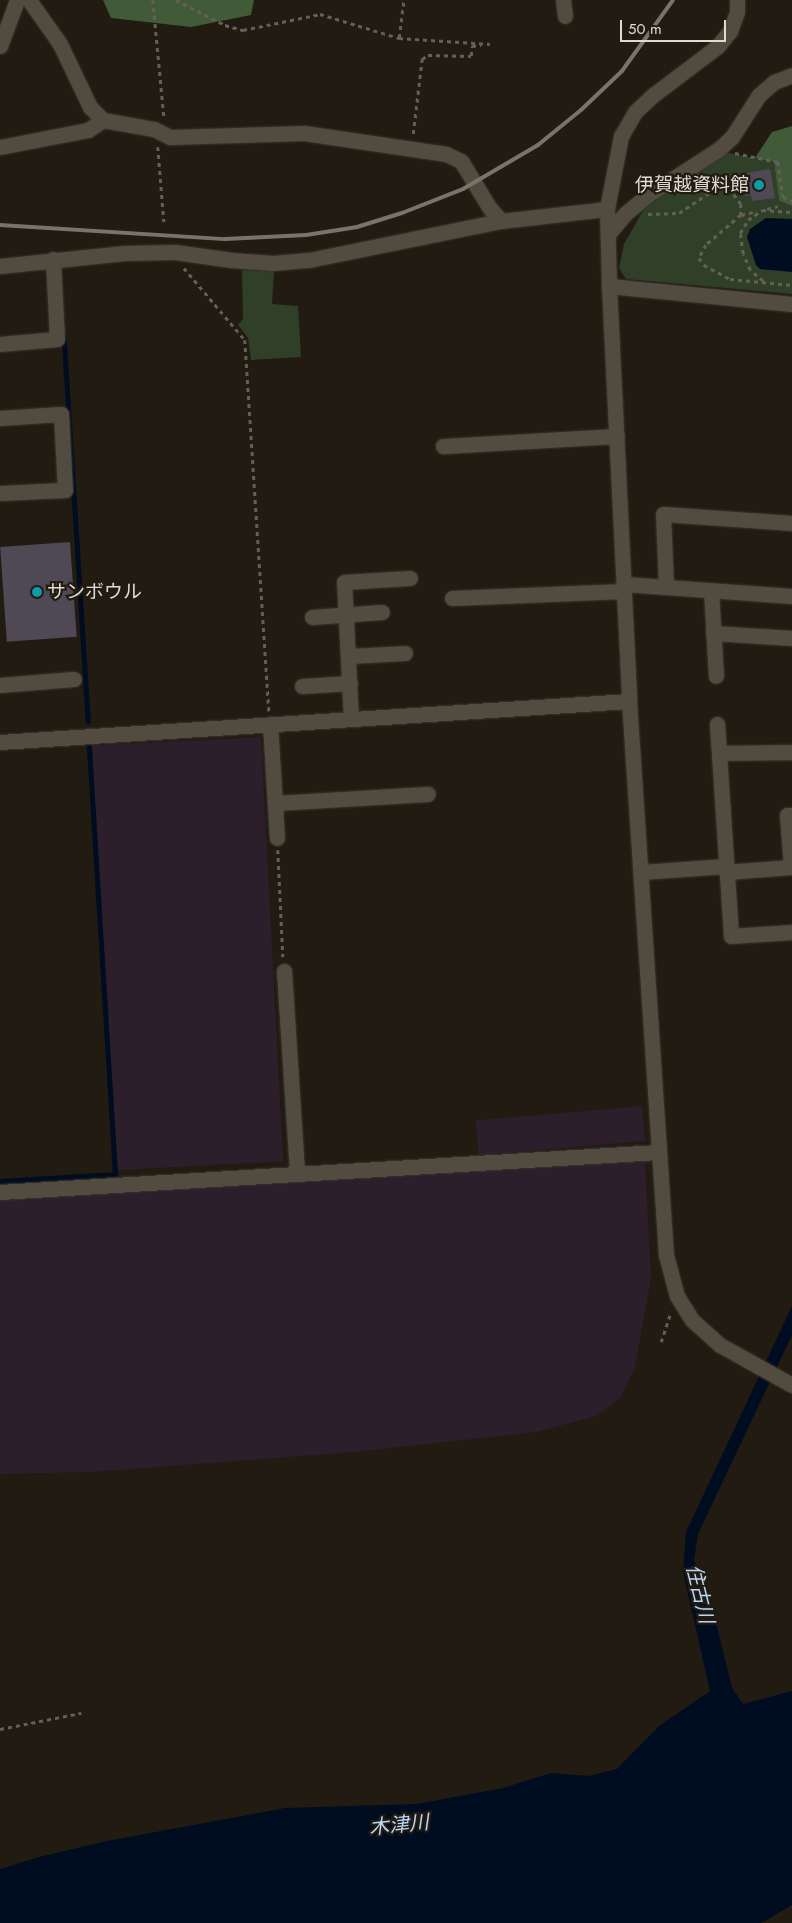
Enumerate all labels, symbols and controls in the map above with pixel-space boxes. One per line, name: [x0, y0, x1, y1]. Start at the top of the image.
scale bar: [622, 10, 728, 42]
text: 50 m: [628, 18, 662, 40]
place label: 伊賀越資料館: [635, 174, 749, 196]
marker: 伊賀越資料館: [753, 179, 765, 191]
place label: サンボウル: [47, 581, 142, 603]
marker: サンボウル: [31, 586, 43, 598]
water label: 住古川: [681, 1562, 719, 1626]
water label: 木津川: [368, 1810, 430, 1840]

